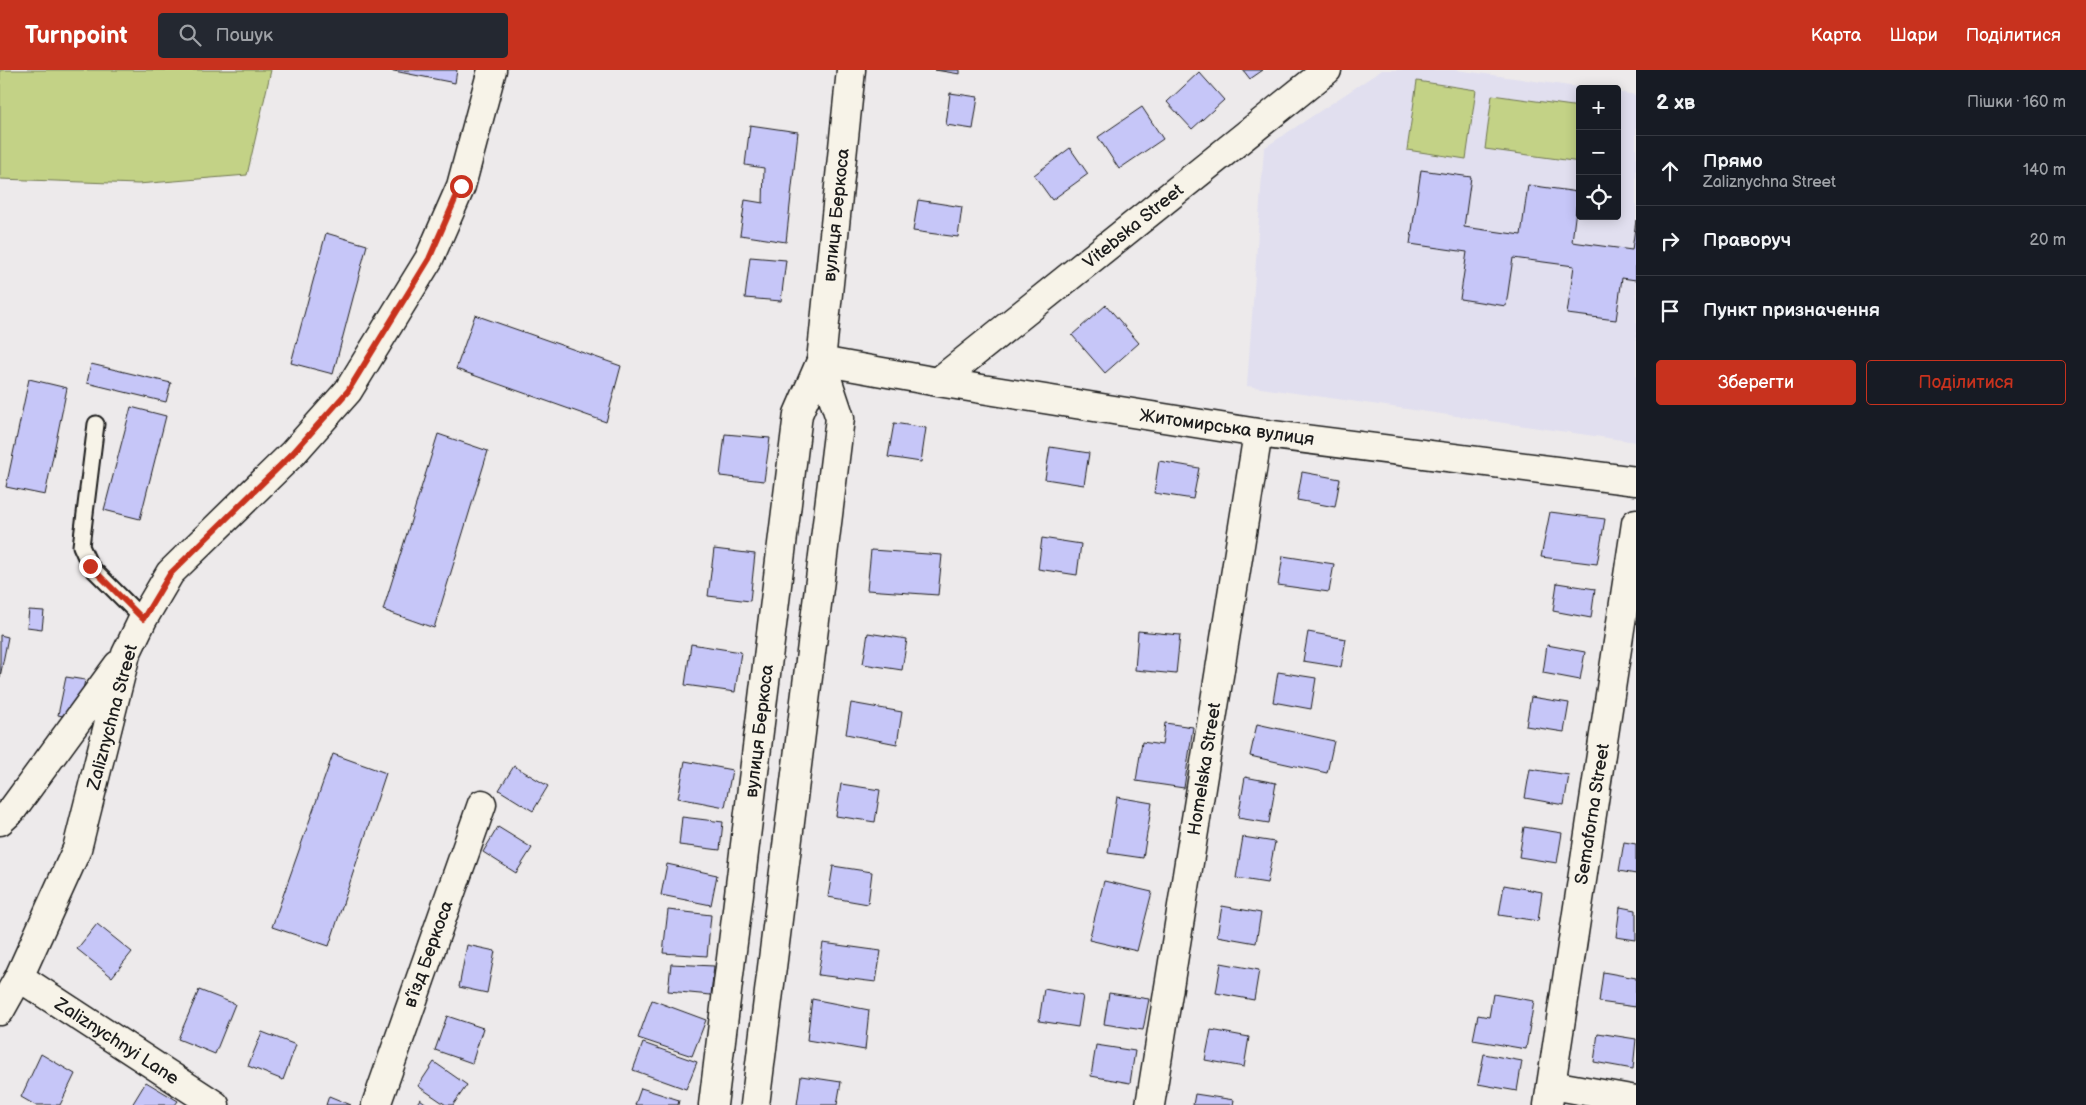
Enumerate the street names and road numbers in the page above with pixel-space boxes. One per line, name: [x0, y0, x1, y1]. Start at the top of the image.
street label: вулиця Беркоса: [819, 147, 854, 283]
street label: Vitebska Street: [1079, 179, 1188, 273]
street label: Житомирська вулиця: [1138, 405, 1316, 450]
street label: Zaliznychna Street: [83, 642, 142, 793]
street label: вулиця Беркоса: [741, 663, 778, 799]
street label: Homelska Street: [1184, 701, 1225, 837]
street label: Semaforna Street: [1571, 742, 1614, 886]
street label: в’їзд Беркоса: [399, 897, 458, 1011]
street label: Zaliznychnyi Lane: [50, 993, 183, 1089]

